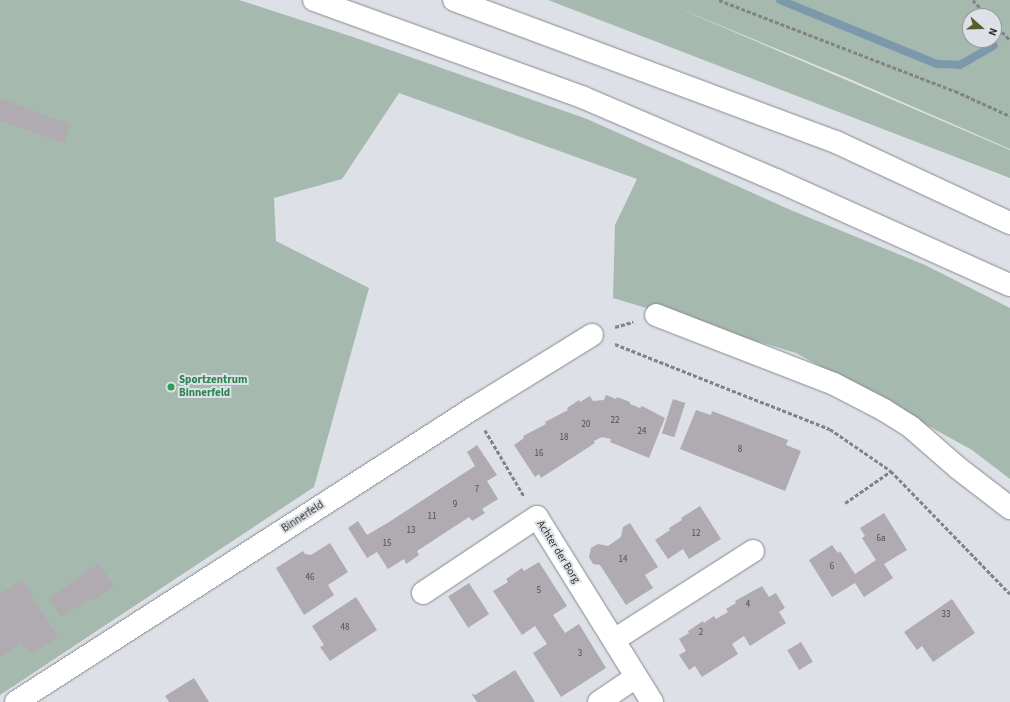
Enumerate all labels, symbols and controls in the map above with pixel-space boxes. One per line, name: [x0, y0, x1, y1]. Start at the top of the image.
north arrow: [962, 8, 1002, 48]
text: N: [985, 26, 1001, 38]
place label: Sportzentrum Binnerfeld: [179, 374, 247, 400]
marker: Sportzentrum Binnerfeld: [166, 382, 176, 392]
house number: 22: [611, 416, 619, 426]
house number: 20: [582, 420, 590, 430]
house number: 24: [638, 427, 646, 437]
house number: 18: [560, 433, 568, 443]
house number: 8: [738, 445, 742, 455]
house number: 16: [535, 449, 543, 459]
house number: 7: [475, 485, 479, 495]
street label: Binnerfeld: [279, 498, 327, 536]
house number: 9: [453, 500, 457, 510]
house number: 11: [428, 512, 436, 522]
street label: Achter der Borg: [534, 518, 582, 586]
house number: 13: [407, 526, 415, 536]
house number: 12: [692, 529, 700, 539]
house number: 6a: [876, 534, 886, 544]
house number: 15: [383, 539, 391, 549]
house number: 14: [619, 555, 627, 565]
house number: 6: [830, 562, 834, 572]
house number: 46: [306, 573, 314, 583]
house number: 5: [537, 586, 541, 596]
house number: 4: [746, 600, 750, 610]
house number: 33: [942, 610, 950, 620]
house number: 48: [341, 623, 349, 633]
house number: 2: [699, 628, 703, 638]
house number: 3: [578, 649, 582, 659]

